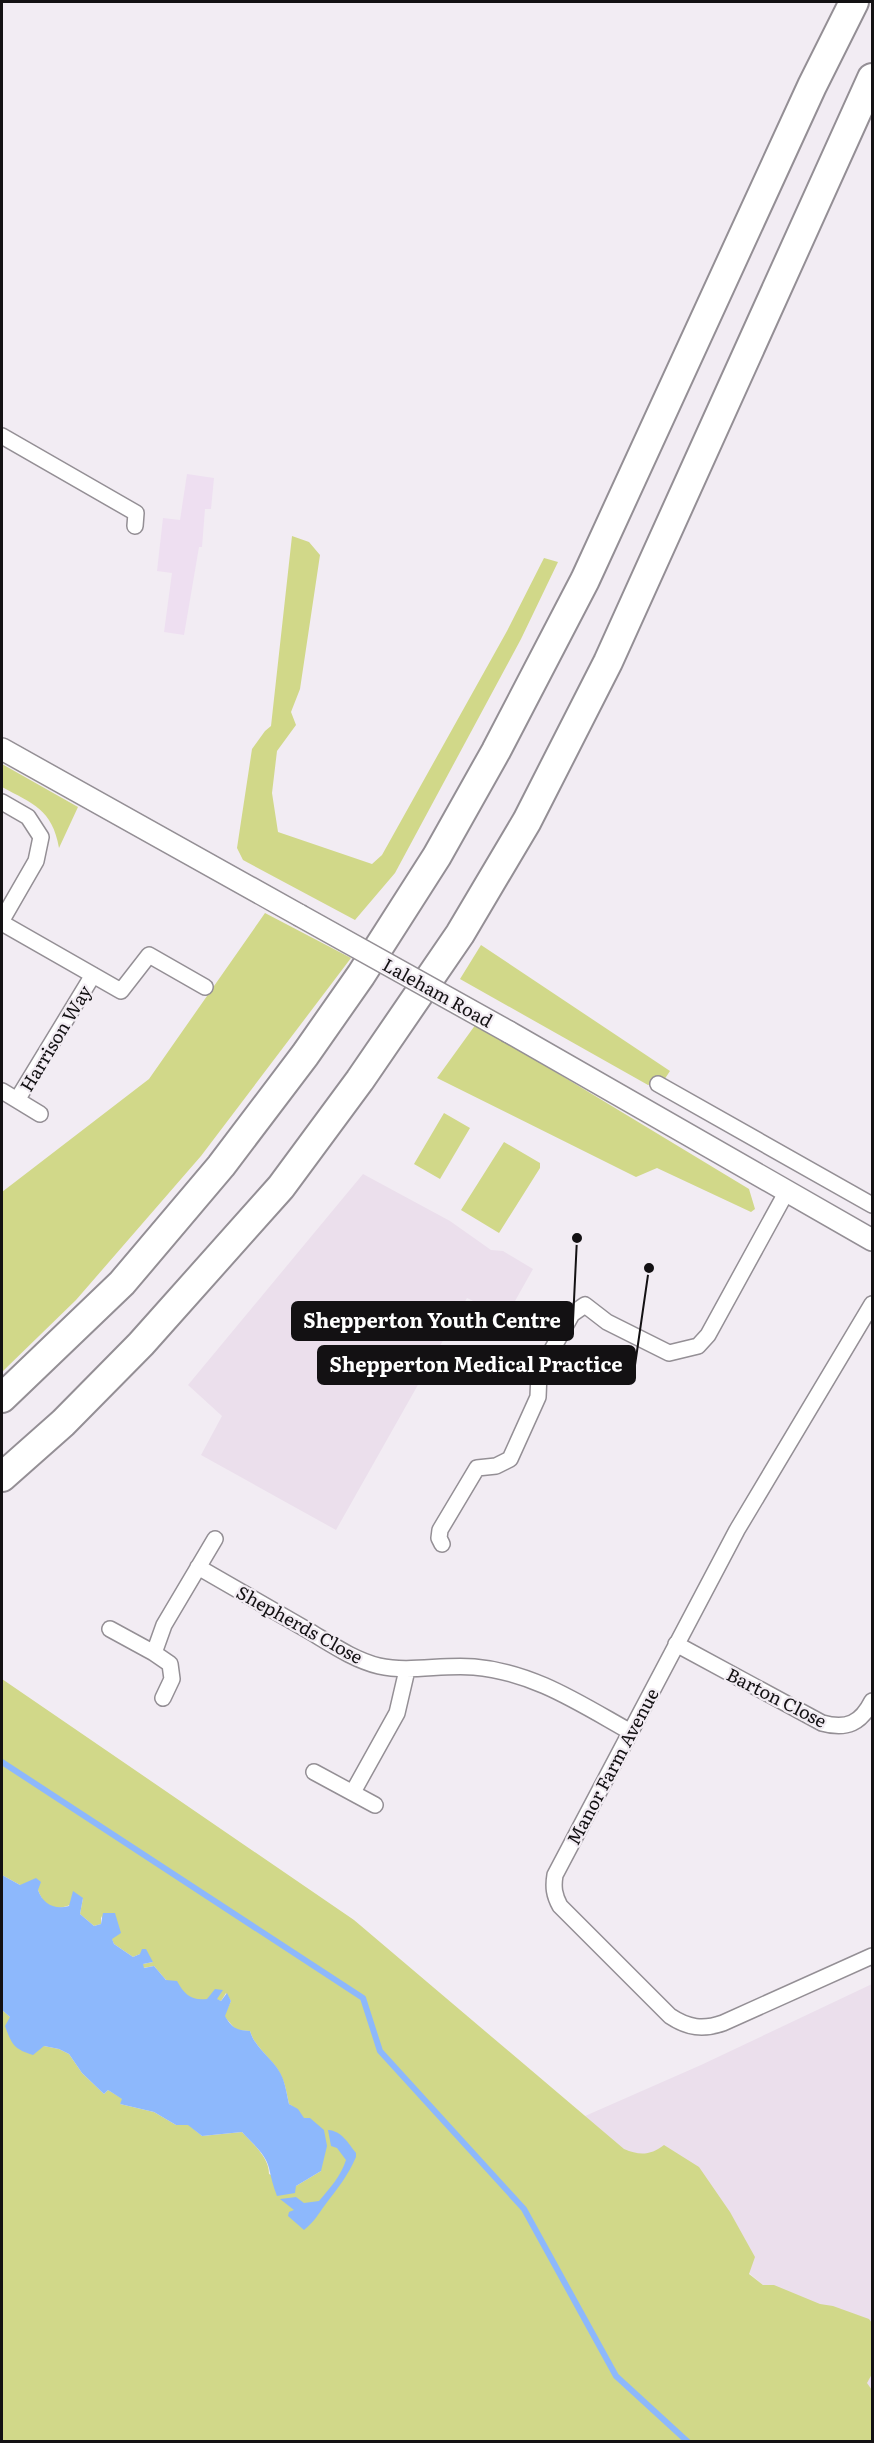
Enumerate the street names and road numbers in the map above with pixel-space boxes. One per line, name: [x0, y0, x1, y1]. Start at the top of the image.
street label: Laleham Road: [378, 951, 498, 1033]
street label: Harrison Way: [12, 979, 98, 1096]
street label: Shepherds Close: [232, 1578, 368, 1670]
street label: Barton Close: [722, 1660, 832, 1734]
street label: Manor Farm Avenue: [559, 1683, 665, 1849]

